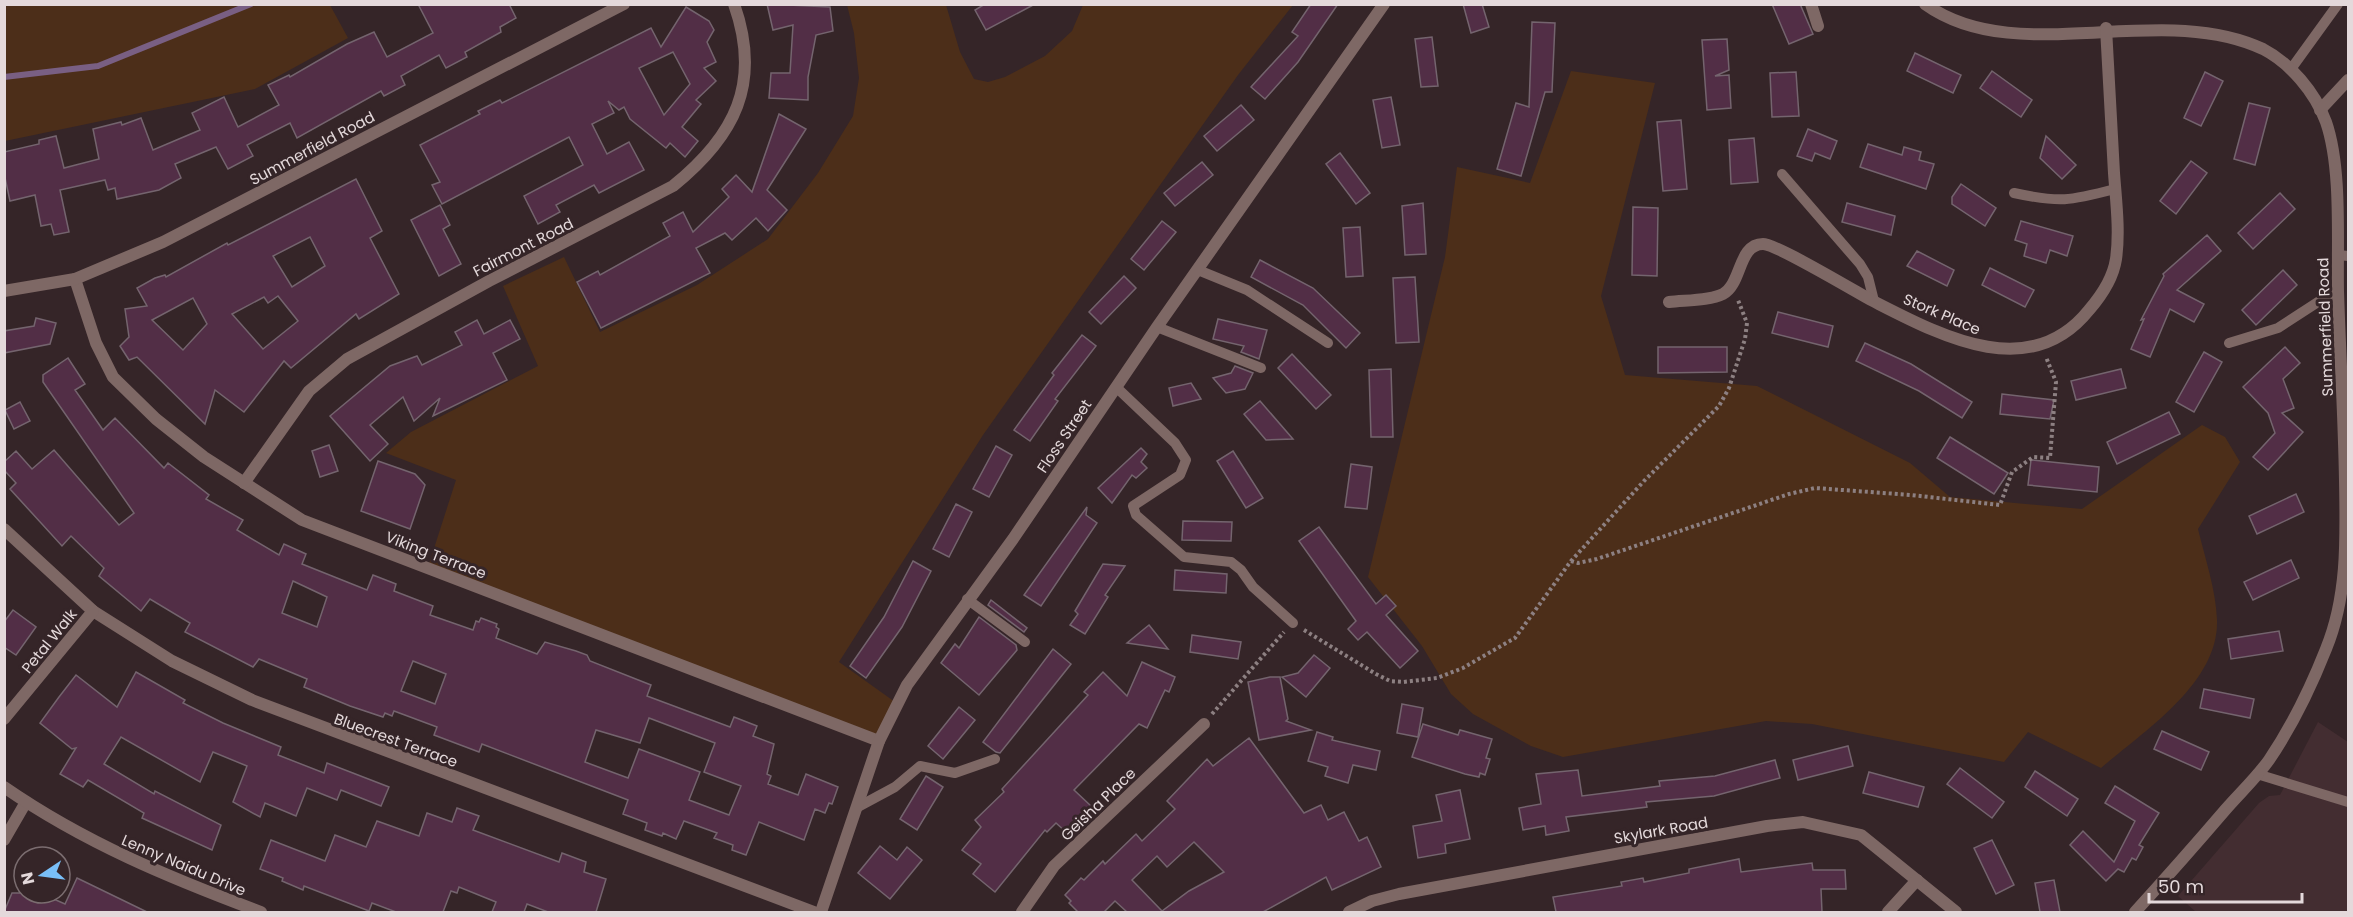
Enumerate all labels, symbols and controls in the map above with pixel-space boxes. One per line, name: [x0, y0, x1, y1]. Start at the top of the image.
street label: Summerfield Road: [246, 106, 378, 190]
street label: Fairmont Road: [469, 213, 577, 281]
street label: Summerfield Road: [2312, 257, 2338, 397]
street label: Stork Place: [1900, 288, 1984, 340]
street label: Floss Street: [1032, 395, 1096, 477]
street label: Viking Terrace: [383, 526, 489, 584]
street label: Petal Walk: [16, 604, 82, 678]
street label: Bluecrest Terrace: [331, 708, 461, 772]
street label: Geisha Place: [1056, 763, 1140, 845]
street label: Skylark Road: [1612, 811, 1710, 849]
street label: Lenny Naidu Drive: [119, 829, 249, 901]
north arrow: [12, 845, 72, 905]
scale bar: [2149, 866, 2302, 904]
text: N: [15, 870, 40, 887]
text: 50 m: [2158, 874, 2204, 899]

